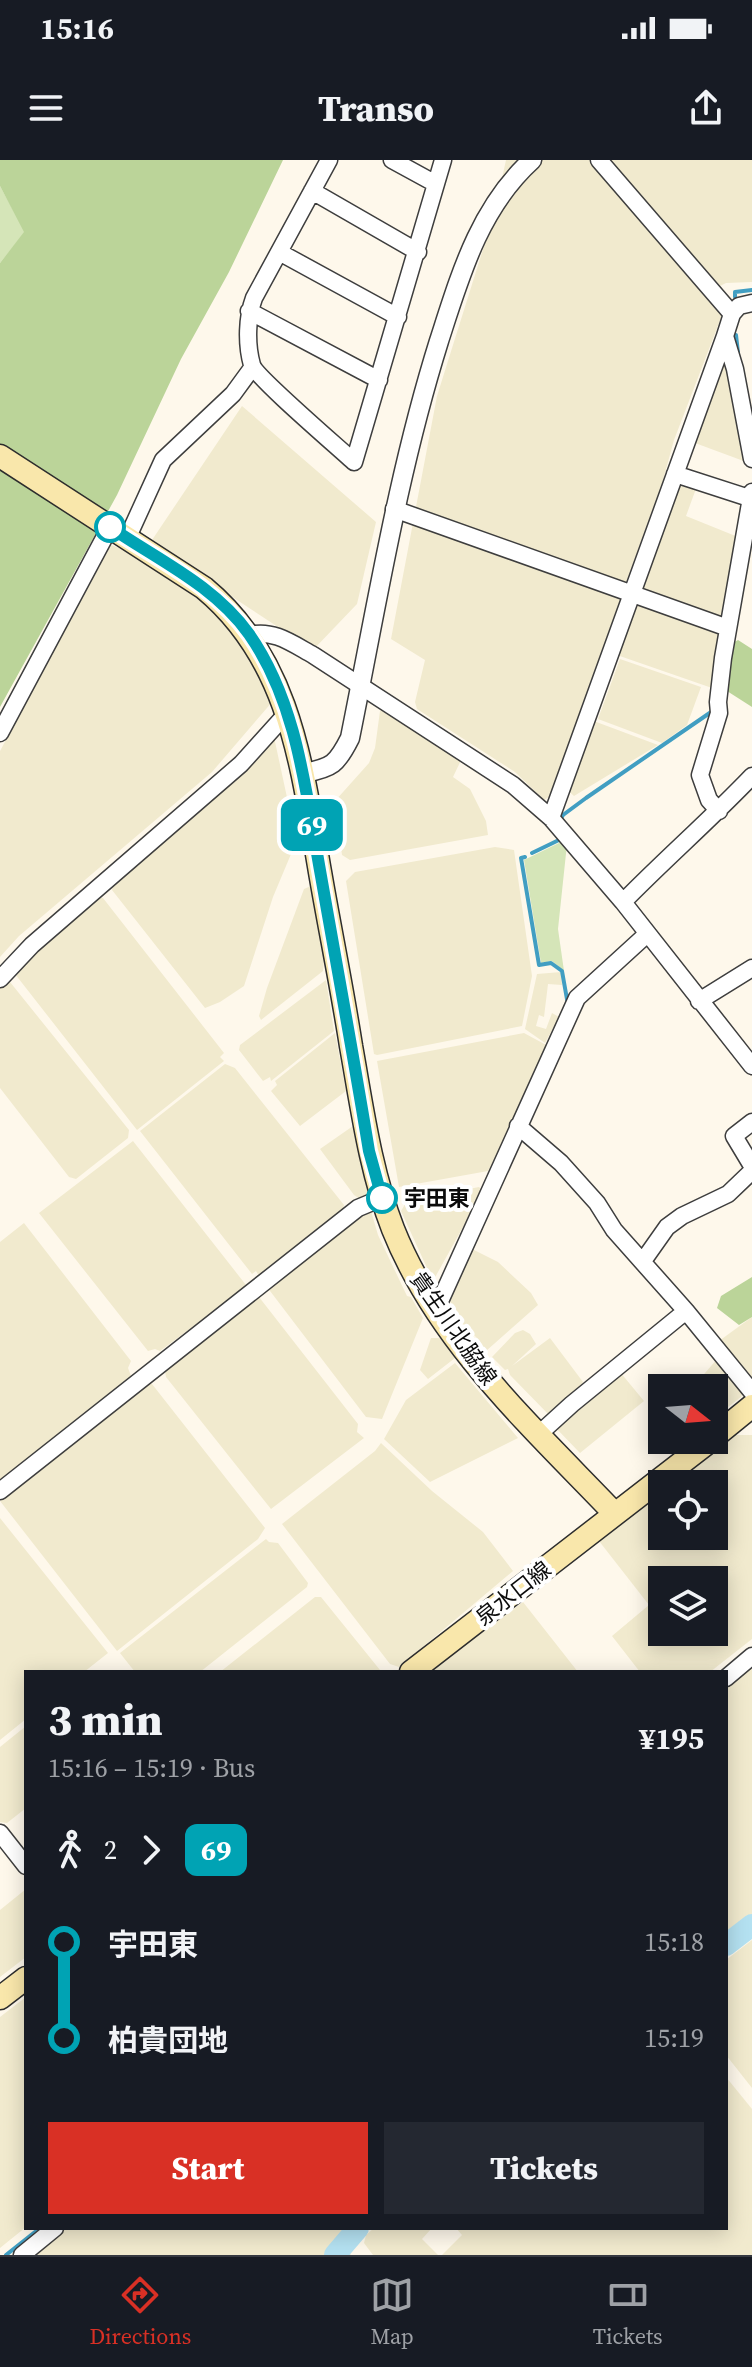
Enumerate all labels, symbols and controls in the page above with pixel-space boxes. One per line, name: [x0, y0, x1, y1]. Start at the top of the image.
text: 15:16: [40, 8, 114, 49]
text: Transo: [318, 84, 434, 133]
icon: menu: [24, 86, 68, 130]
icon: share: [684, 86, 728, 130]
unlabelled marker: [95, 512, 125, 542]
line badge: 69: [276, 799, 348, 851]
text: 69: [297, 806, 327, 844]
marker: 宇田東: [367, 1183, 397, 1213]
place label: 宇田東: [404, 1183, 470, 1213]
street label: 貴生川北脇線: [404, 1265, 504, 1391]
north arrow: [648, 1374, 728, 1454]
map controls: [648, 1374, 728, 1646]
button: locate: [648, 1470, 728, 1550]
street label: 泉水口線: [469, 1554, 557, 1632]
button: layers: [648, 1566, 728, 1646]
text: 3 min: [48, 1689, 163, 1750]
text: ¥195: [639, 1718, 704, 1759]
text: 15:16 – 15:19 · Bus: [48, 1750, 255, 1786]
icon: walk: [48, 1828, 92, 1872]
icon: forward: [129, 1828, 173, 1872]
text: 69: [201, 1831, 231, 1869]
text: 2: [104, 1832, 117, 1868]
text: 宇田東: [108, 1924, 198, 1965]
text: 15:18: [644, 1924, 704, 1960]
text: 柏貴団地: [108, 2020, 228, 2061]
text: 15:19: [644, 2020, 704, 2056]
button: Start: [48, 2122, 368, 2214]
button: Tickets: [384, 2122, 704, 2214]
tab: Directions: [89, 2273, 191, 2351]
tab: Map: [370, 2273, 414, 2351]
tab: Tickets: [593, 2273, 663, 2351]

